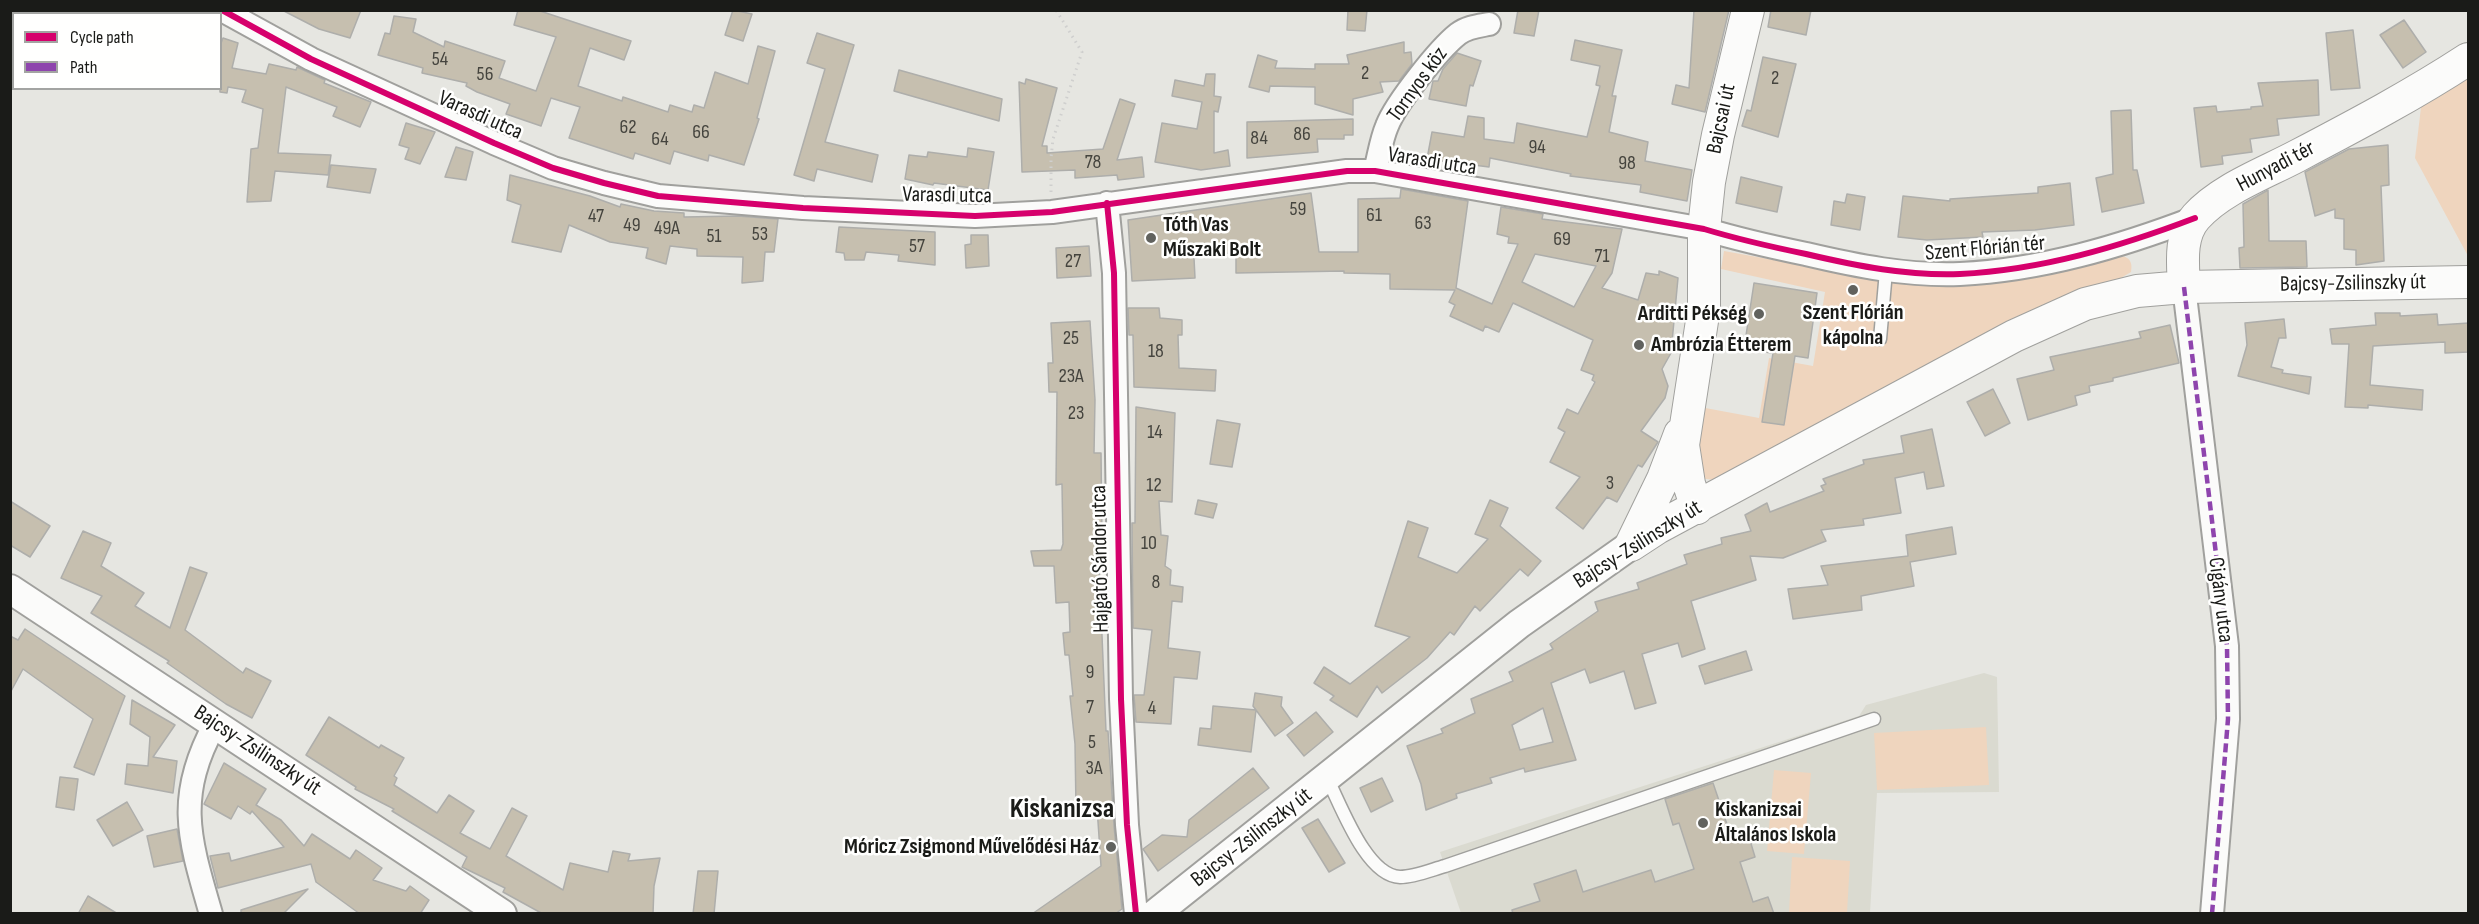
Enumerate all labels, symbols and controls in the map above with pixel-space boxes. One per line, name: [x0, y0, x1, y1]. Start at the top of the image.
legend: [12, 12, 222, 90]
text: Cycle path: [70, 27, 134, 48]
street label: Tornyos köz: [1382, 42, 1454, 128]
house number: 54: [432, 48, 448, 72]
text: Path: [70, 57, 98, 78]
house number: 2: [1361, 62, 1369, 86]
house number: 56: [477, 63, 493, 87]
house number: 2: [1771, 67, 1779, 91]
street label: Bajcsai út: [1702, 82, 1742, 156]
street label: Varasdi utca: [434, 86, 526, 146]
house number: 62: [619, 116, 637, 140]
house number: 66: [692, 121, 710, 145]
house number: 86: [1293, 123, 1311, 147]
house number: 84: [1250, 127, 1268, 151]
house number: 64: [651, 128, 669, 152]
street label: Hunyadi tér: [2232, 135, 2320, 199]
house number: 94: [1528, 136, 1546, 160]
street label: Varasdi utca: [1386, 142, 1478, 182]
house number: 78: [1085, 151, 1101, 175]
house number: 98: [1618, 152, 1636, 176]
street label: Varasdi utca: [902, 182, 992, 210]
house number: 59: [1290, 198, 1306, 222]
house number: 61: [1366, 204, 1382, 228]
house number: 47: [588, 205, 604, 229]
place label: Tóth Vas Műszaki Bolt: [1163, 212, 1261, 264]
house number: 63: [1414, 212, 1432, 236]
house number: 49: [623, 214, 641, 238]
house number: 49A: [654, 217, 680, 241]
house number: 53: [752, 223, 768, 247]
house number: 51: [706, 225, 722, 249]
house number: 69: [1553, 228, 1571, 252]
marker: Tóth Vas Műszaki Bolt: [1144, 231, 1158, 245]
street label: Szent Flórián tér: [1924, 231, 2046, 267]
house number: 57: [909, 235, 925, 259]
house number: 71: [1594, 245, 1610, 269]
house number: 27: [1065, 250, 1081, 274]
street label: Bajcsy-Zsilinszky út: [2280, 270, 2426, 298]
marker: Szent Flórián kápolna: [1846, 283, 1860, 297]
place label: Szent Flórián kápolna: [1802, 300, 1904, 352]
place label: Arditti Pékség: [1638, 301, 1747, 327]
marker: Arditti Pékség: [1752, 307, 1766, 321]
house number: 25: [1063, 327, 1079, 351]
place label: Ambrózia Étterem: [1651, 332, 1791, 358]
marker: Ambrózia Étterem: [1632, 338, 1646, 352]
house number: 18: [1148, 340, 1164, 364]
house number: 23A: [1058, 365, 1084, 389]
house number: 23: [1068, 402, 1084, 426]
house number: 14: [1147, 421, 1163, 445]
house number: 3: [1606, 472, 1614, 496]
house number: 12: [1146, 474, 1162, 498]
street label: Hajgató Sándor utca: [1087, 485, 1115, 633]
street label: Bajcsy-Zsilinszky út: [1569, 495, 1707, 595]
house number: 10: [1141, 532, 1157, 556]
street label: Cigány utca: [2202, 556, 2238, 644]
house number: 8: [1152, 571, 1160, 595]
house number: 9: [1086, 661, 1094, 685]
house number: 7: [1086, 696, 1094, 720]
house number: 4: [1148, 697, 1156, 721]
street label: Bajcsy-Zsilinszky út: [189, 700, 325, 802]
house number: 5: [1088, 731, 1096, 755]
house number: 3A: [1086, 757, 1102, 781]
street label: Bajcsy-Zsilinszky út: [1186, 783, 1318, 893]
district label: Kiskanizsa: [1010, 793, 1114, 827]
place label: Kiskanizsai Általános Iskola: [1715, 797, 1836, 848]
marker: Kiskanizsai Általános Iskola: [1696, 816, 1710, 830]
place label: Móricz Zsigmond Művelődési Ház: [844, 834, 1099, 860]
marker: Móricz Zsigmond Művelődési Ház: [1104, 840, 1118, 854]

